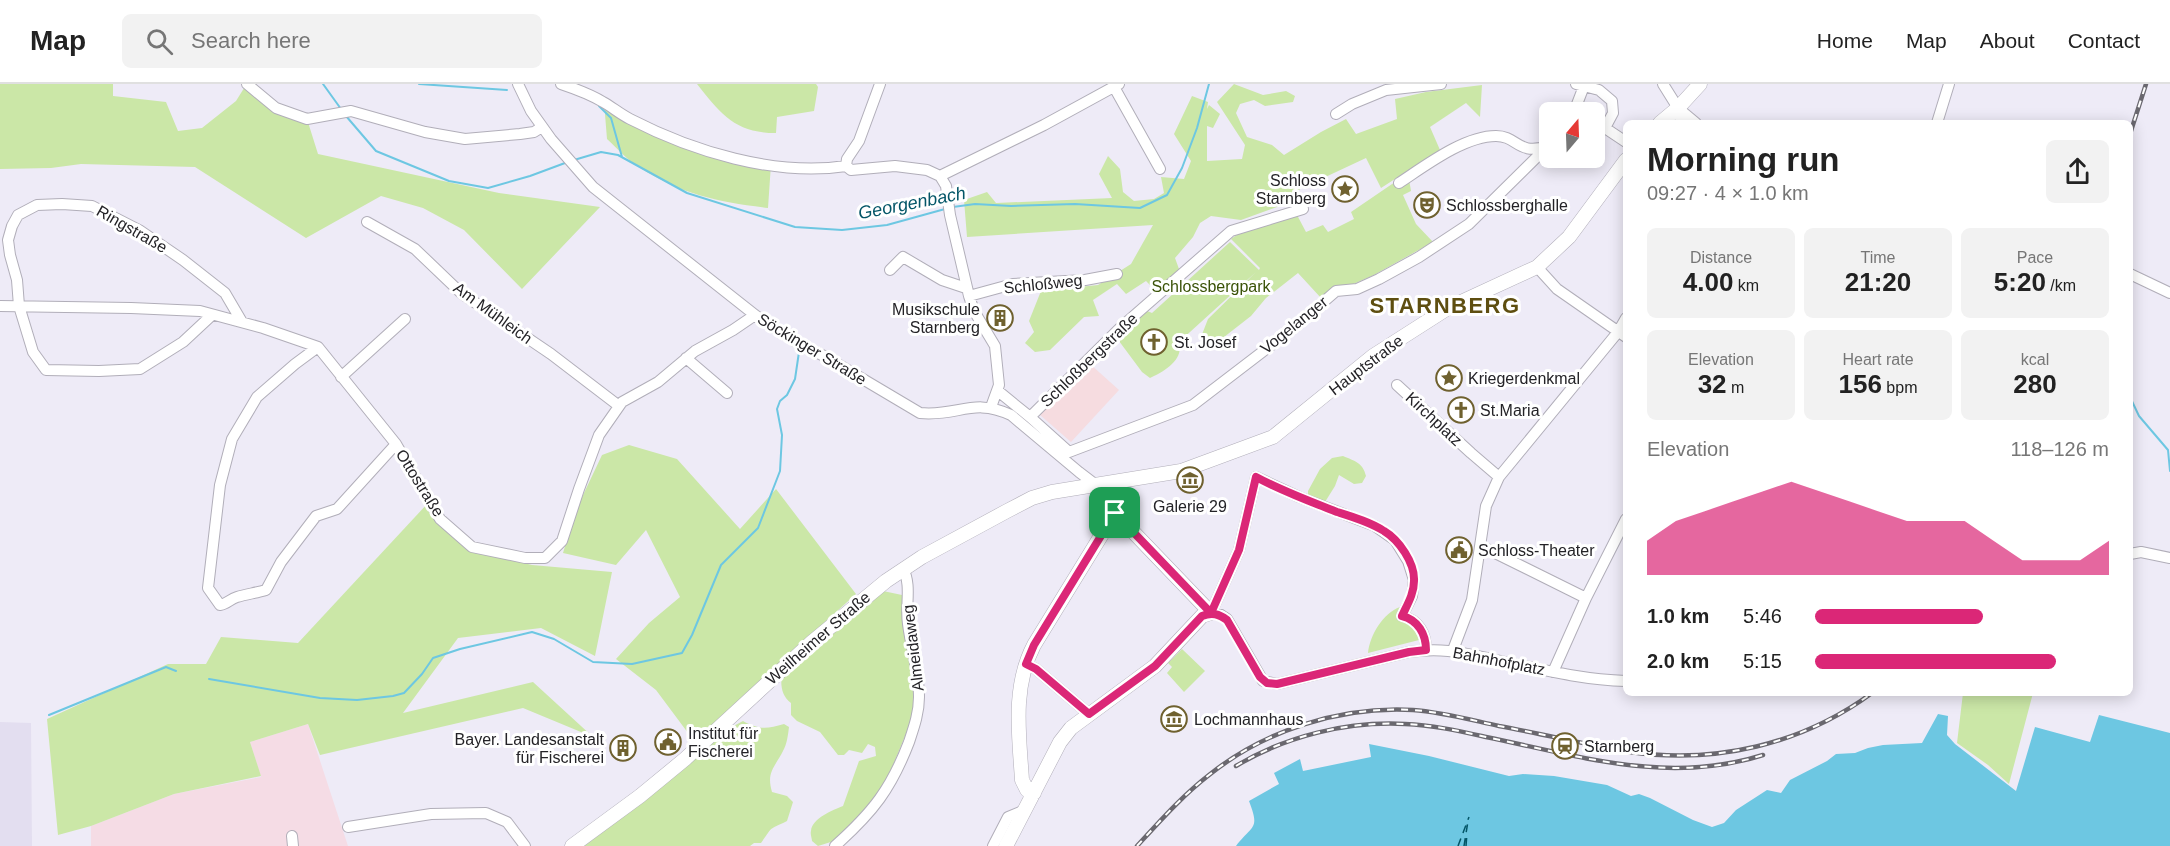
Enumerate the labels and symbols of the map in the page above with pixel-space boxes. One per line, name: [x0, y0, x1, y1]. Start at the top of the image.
north arrow: [1539, 102, 1605, 168]
place label: Schloss Starnberg: [1256, 172, 1326, 207]
place icon: Schloss Starnberg: [1330, 174, 1360, 204]
water label: Georgenbach: [857, 183, 967, 223]
theatre icon: Schlossberghalle: [1412, 190, 1442, 220]
place label: Schlossberghalle: [1446, 197, 1568, 214]
street label: Ringstraße: [94, 202, 170, 256]
street label: Schloßweg: [1003, 271, 1083, 297]
park label: Schlossbergpark: [1151, 278, 1272, 295]
street label: Am Mühleich: [451, 279, 535, 347]
street label: Vogelanger: [1257, 292, 1331, 357]
district label: STARNBERG: [1369, 293, 1521, 318]
place label: Musikschule Starnberg: [892, 301, 980, 336]
building icon: Musikschule Starnberg: [985, 303, 1015, 333]
street label: Söckinger Straße: [755, 310, 869, 388]
street label: Schloßbergstraße: [1037, 310, 1141, 410]
church icon: St. Josef: [1139, 327, 1169, 357]
street label: Hauptstraße: [1326, 332, 1406, 398]
place label: St. Josef: [1174, 334, 1237, 351]
place icon: Kriegerdenkmal: [1434, 363, 1464, 393]
place label: Kriegerdenkmal: [1468, 370, 1580, 387]
street label: Kirchplatz: [1403, 389, 1465, 449]
church icon: St.Maria: [1446, 395, 1476, 425]
place label: St.Maria: [1480, 402, 1540, 419]
street label: Ottostraße: [393, 446, 447, 520]
museum icon: Galerie 29: [1175, 465, 1205, 495]
pin: [1089, 487, 1140, 538]
place label: Galerie 29: [1153, 498, 1227, 515]
public building icon: Schloss-Theater: [1444, 535, 1474, 565]
place label: Schloss-Theater: [1478, 542, 1595, 559]
street label: Weilheimer Straße: [763, 588, 874, 688]
street label: Almeidaweg: [899, 604, 927, 692]
street label: Bahnhofplatz: [1452, 644, 1546, 678]
museum icon: Lochmannhaus: [1159, 704, 1189, 734]
place label: Lochmannhaus: [1194, 711, 1303, 728]
place label: Institut für Fischerei: [688, 725, 759, 760]
public building icon: Institut für Fischerei: [653, 727, 683, 757]
place label: Bayer. Landesanstalt für Fischerei: [455, 731, 605, 766]
station icon: Starnberg: [1550, 731, 1580, 761]
building icon: Bayer. Landesanstalt für Fischerei: [608, 733, 638, 763]
place label: Starnberg: [1584, 738, 1654, 755]

